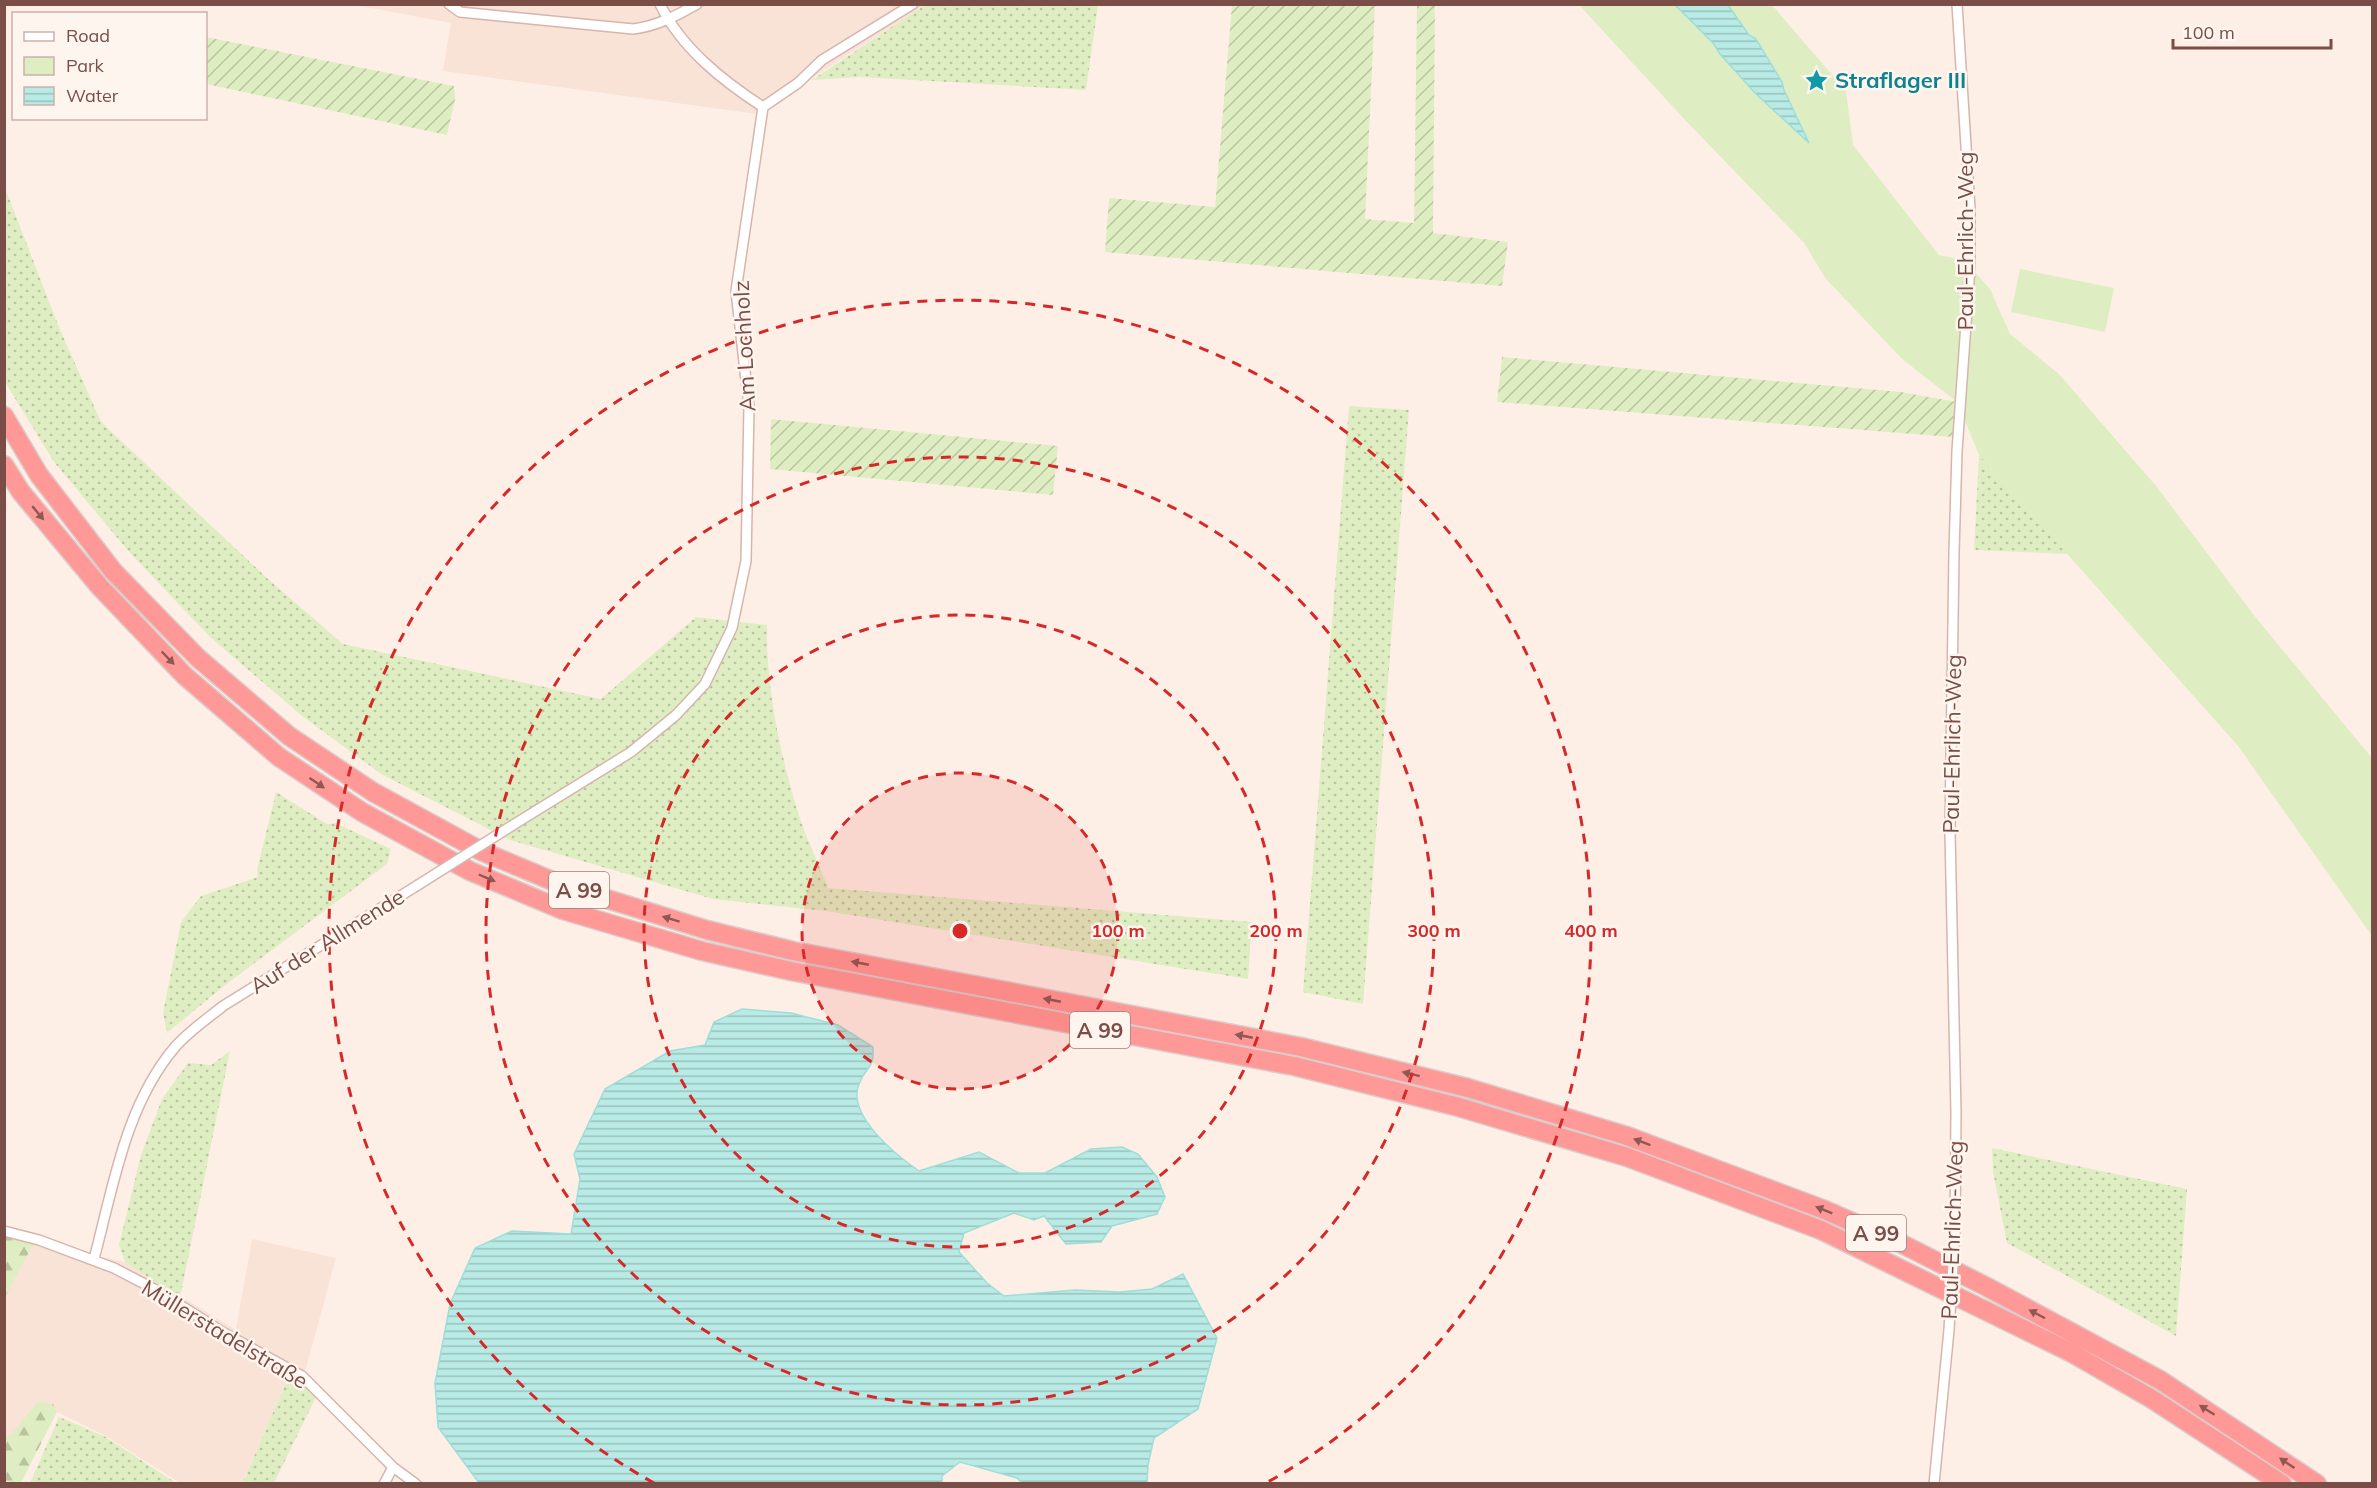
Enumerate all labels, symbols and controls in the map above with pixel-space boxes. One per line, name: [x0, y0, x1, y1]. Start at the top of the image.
legend: [12, 12, 207, 120]
scale bar: [2173, 12, 2330, 50]
text: 100 m: [2182, 21, 2235, 44]
text: Road: [66, 24, 110, 47]
text: Park: [66, 54, 105, 77]
place label: Straflager III: [1835, 66, 1966, 94]
place icon: Straflager III: [1804, 67, 1830, 93]
text: Water: [66, 84, 119, 107]
street label: Paul-Ehrlich-Weg: [1951, 151, 1979, 331]
street label: Am Lochholz: [727, 280, 761, 412]
one-way arrow: [31, 505, 44, 520]
one-way arrow: [160, 650, 174, 664]
street label: Paul-Ehrlich-Weg: [1936, 654, 1968, 834]
one-way arrow: [309, 777, 325, 788]
road number: A 99: [549, 872, 609, 908]
one-way arrow: [478, 874, 496, 883]
street label: Auf der Allmende: [245, 882, 409, 1000]
one-way arrow: [662, 914, 680, 923]
text: 100 m: [1091, 919, 1145, 942]
text: 200 m: [1249, 919, 1303, 942]
text: 300 m: [1407, 919, 1461, 942]
text: 400 m: [1564, 919, 1618, 942]
centre of rings: [950, 921, 970, 941]
one-way arrow: [851, 958, 870, 967]
one-way arrow: [1042, 995, 1061, 1004]
road number: A 99: [1070, 1012, 1130, 1048]
one-way arrow: [1234, 1031, 1253, 1040]
one-way arrow: [1402, 1068, 1420, 1078]
one-way arrow: [1632, 1137, 1650, 1147]
street label: Paul-Ehrlich-Weg: [1935, 1140, 1969, 1320]
one-way arrow: [1815, 1205, 1833, 1215]
road number: A 99: [1846, 1215, 1906, 1251]
street label: Müllerstadelstraße: [137, 1273, 313, 1395]
one-way arrow: [2028, 1309, 2045, 1319]
one-way arrow: [2199, 1405, 2215, 1416]
one-way arrow: [2278, 1457, 2295, 1468]

